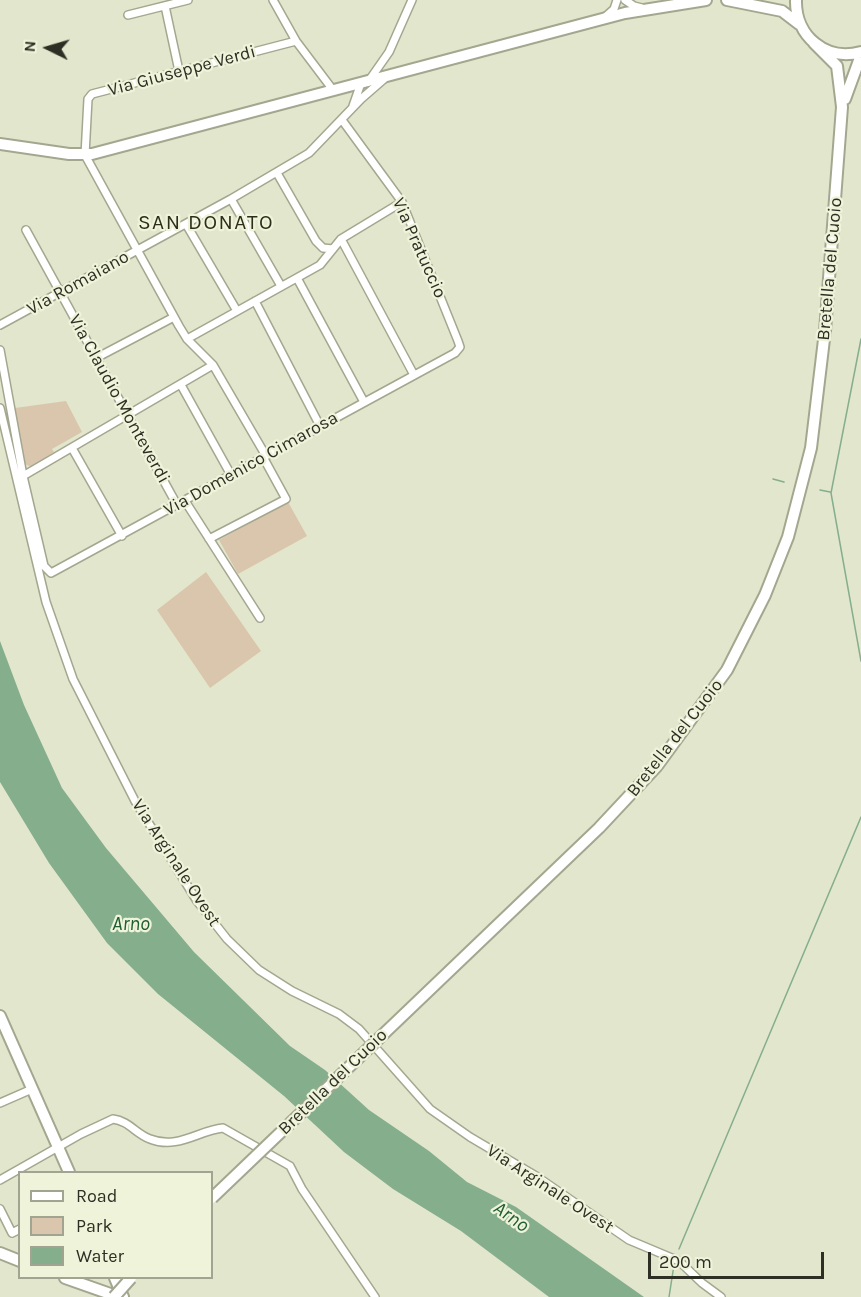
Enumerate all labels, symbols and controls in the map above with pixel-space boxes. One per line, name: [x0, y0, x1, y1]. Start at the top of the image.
north arrow: [18, 18, 78, 78]
text: N: [20, 40, 40, 53]
street label: Via Giuseppe Verdi: [106, 41, 258, 101]
street label: Via Pratuccio: [387, 195, 451, 301]
street label: Bretella del Cuoio: [813, 197, 847, 341]
district label: SAN DONATO: [138, 210, 274, 236]
street label: Via Romaiano: [23, 246, 133, 320]
street label: Via Claudio Monteverdi: [64, 311, 174, 487]
street label: Via Domenico Cimarosa: [160, 407, 342, 521]
street label: Bretella del Cuoio: [622, 675, 728, 801]
street label: Via Arginale Ovest: [127, 795, 225, 931]
water label: Arno: [112, 912, 150, 936]
street label: Bretella del Cuoio: [274, 1024, 392, 1140]
street label: Via Arginale Ovest: [482, 1140, 618, 1238]
legend: [18, 1171, 213, 1279]
text: Road: [76, 1185, 117, 1207]
water label: Arno: [489, 1196, 533, 1238]
text: Park: [76, 1215, 113, 1237]
scale bar: [651, 1240, 826, 1278]
text: Water: [76, 1245, 124, 1267]
text: 200 m: [659, 1251, 712, 1273]

